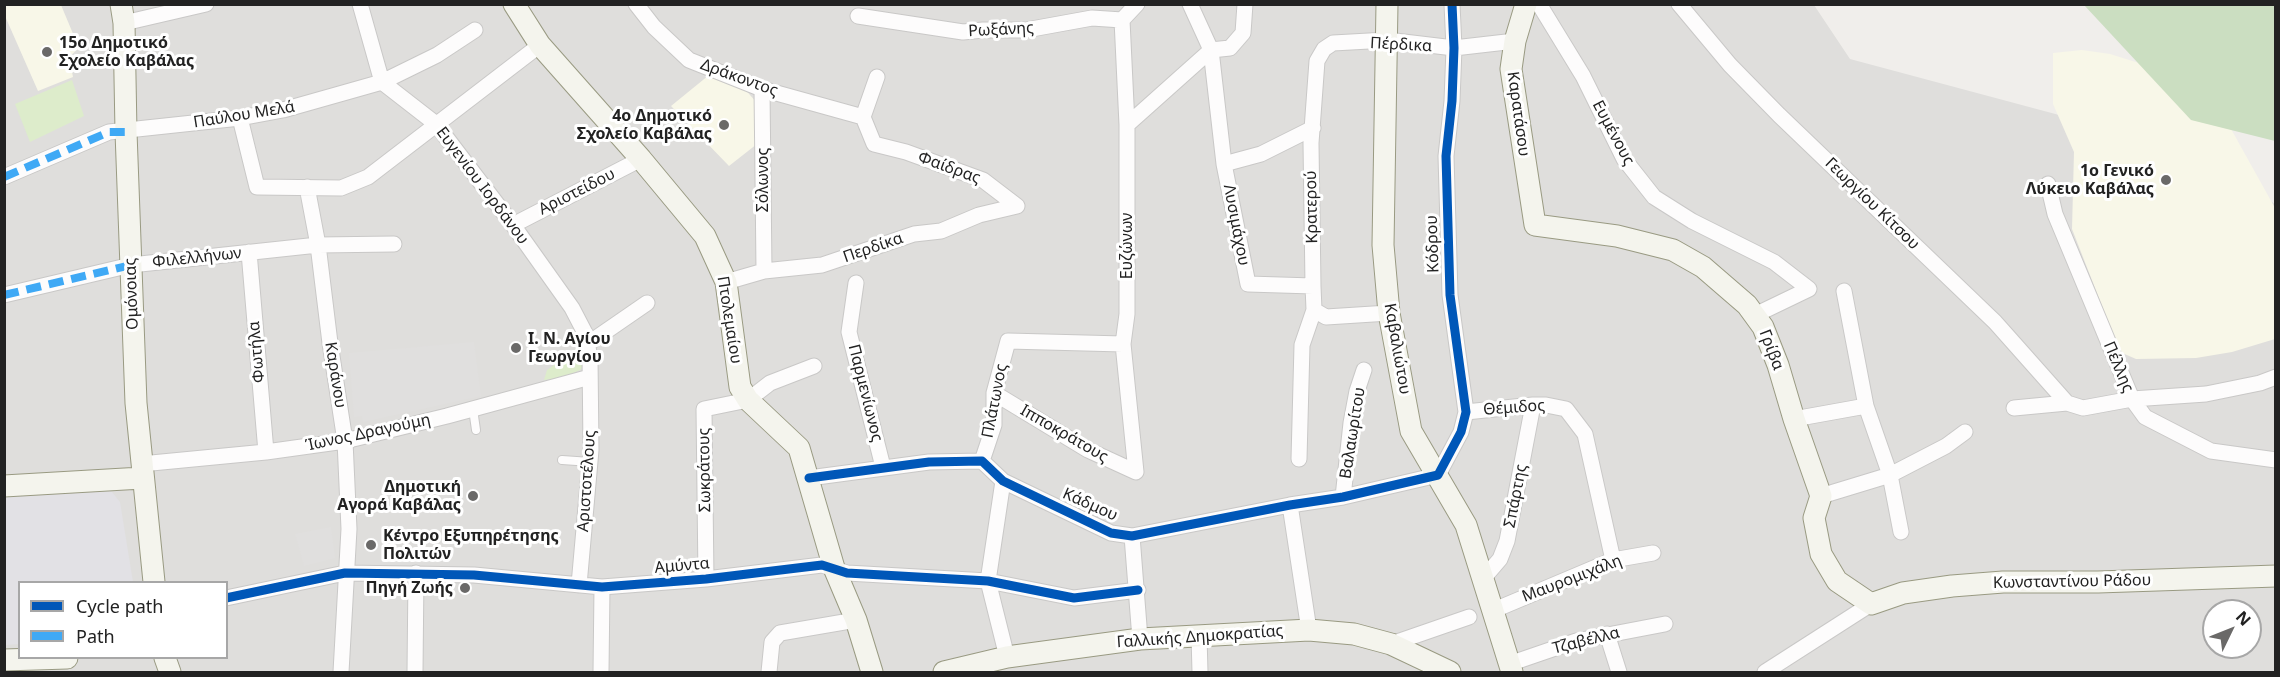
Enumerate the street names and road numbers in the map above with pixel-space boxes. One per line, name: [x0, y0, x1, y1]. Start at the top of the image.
street label: Ρωξάνης: [968, 19, 1034, 41]
street label: Πέρδικα: [1370, 34, 1432, 56]
street label: Δράκοντος: [698, 55, 780, 101]
street label: Καρατάσου: [1503, 70, 1533, 158]
street label: Ευμένους: [1588, 97, 1638, 169]
street label: Παύλου Μελά: [192, 98, 296, 132]
street label: Ευγενίου Ιορδάνου: [432, 124, 532, 248]
street label: Σόλωνος: [753, 148, 773, 212]
street label: Φαίδρας: [915, 148, 983, 188]
street label: Γεωργίου Κίτσου: [1821, 154, 1923, 254]
street label: Αριστείδου: [536, 165, 618, 219]
street label: Κρατερού: [1302, 170, 1322, 244]
street label: Λυσιμάχου: [1219, 183, 1253, 267]
street label: Ευζώνων: [1117, 213, 1137, 279]
street label: Κόδρου: [1422, 215, 1444, 273]
street label: Περδίκα: [841, 229, 905, 267]
street label: Φιλελλήνων: [151, 244, 243, 272]
street label: Ομόνοιας: [121, 258, 143, 330]
street label: Πτολεμαίου: [713, 275, 745, 365]
street label: Καβαλιώτου: [1380, 302, 1414, 396]
street label: Φωτήλα: [245, 320, 269, 384]
street label: Γρίβα: [1755, 327, 1787, 373]
street label: Πέλλης: [2099, 339, 2137, 395]
street label: Καράνου: [320, 341, 350, 409]
street label: Παρμενίωνος: [844, 342, 886, 444]
street label: Πλάτωνος: [978, 362, 1012, 440]
street label: Βαλαωρίτου: [1336, 386, 1370, 480]
street label: Θέμιδος: [1482, 396, 1546, 420]
street label: Ιπποκράτους: [1017, 401, 1111, 467]
street label: Ίωνος Δραγούμη: [304, 410, 432, 456]
street label: Σωκράτους: [695, 428, 715, 512]
street label: Αριστοτέλους: [574, 430, 600, 532]
street label: Σπάρτης: [1500, 463, 1532, 529]
street label: Κάδμου: [1060, 484, 1120, 526]
street label: Μαυρομιχάλη: [1519, 551, 1625, 607]
street label: Αμύντα: [654, 554, 710, 578]
street label: Κωνσταντίνου Ράδου: [1993, 571, 2151, 593]
street label: Γαλλικής Δημοκρατίας: [1116, 622, 1284, 652]
street label: Τζαβέλλα: [1550, 623, 1622, 659]

